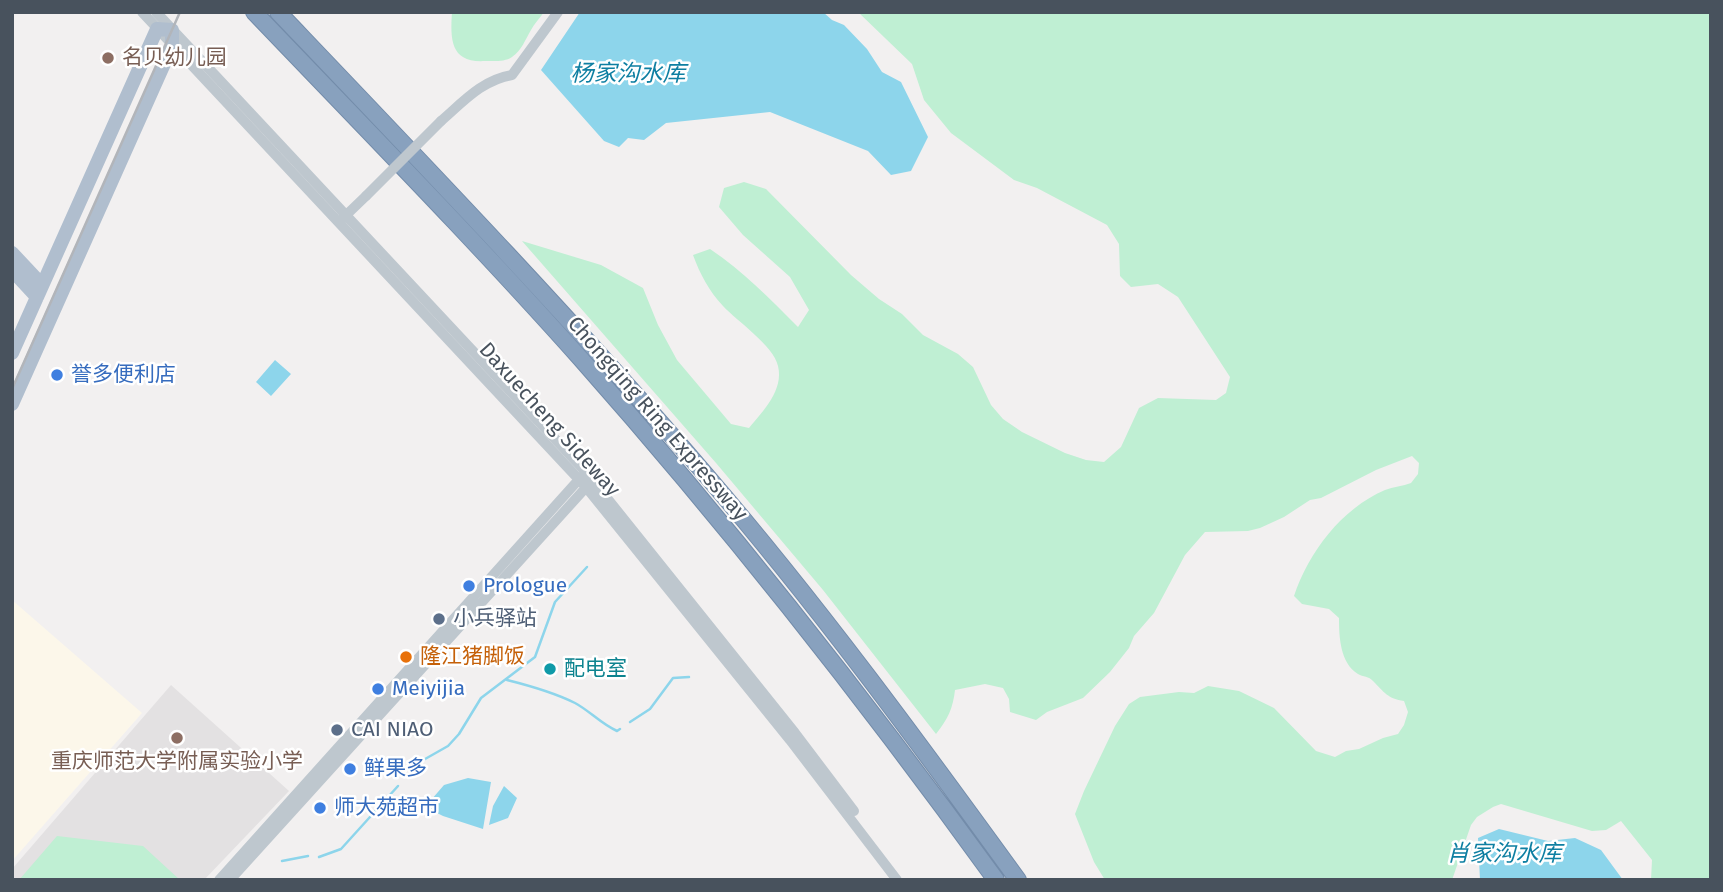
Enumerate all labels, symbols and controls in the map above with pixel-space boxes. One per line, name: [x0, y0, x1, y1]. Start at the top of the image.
place label: 名贝幼儿园: [122, 45, 227, 71]
marker: 名贝幼儿园: [100, 50, 116, 66]
water label: 杨家沟水库: [571, 61, 685, 89]
street label: Chongqing Ring Expressway: [562, 312, 752, 526]
street label: Daxuecheng Sideway: [473, 338, 625, 502]
place label: 誉多便利店: [71, 362, 176, 388]
marker: 誉多便利店: [49, 367, 65, 383]
place label: Prologue: [483, 573, 567, 599]
marker: Prologue: [461, 578, 477, 594]
place label: 小兵驿站: [453, 606, 537, 632]
marker: 小兵驿站: [431, 611, 447, 627]
place label: 隆江猪脚饭: [420, 644, 525, 670]
marker: 隆江猪脚饭: [398, 649, 414, 665]
place label: 配电室: [564, 656, 627, 682]
marker: 配电室: [542, 661, 558, 677]
place label: Meiyijia: [392, 676, 465, 702]
marker: Meiyijia: [370, 681, 386, 697]
place label: CAI NIAO: [351, 717, 433, 743]
marker: CAI NIAO: [329, 722, 345, 738]
marker: 重庆师范大学附属实验小学: [169, 730, 185, 746]
place label: 重庆师范大学附属实验小学: [51, 749, 303, 775]
place label: 鲜果多: [364, 756, 427, 782]
marker: 鲜果多: [342, 761, 358, 777]
place label: 师大苑超市: [334, 795, 439, 821]
marker: 师大苑超市: [312, 800, 328, 816]
water label: 肖家沟水库: [1447, 841, 1561, 869]

